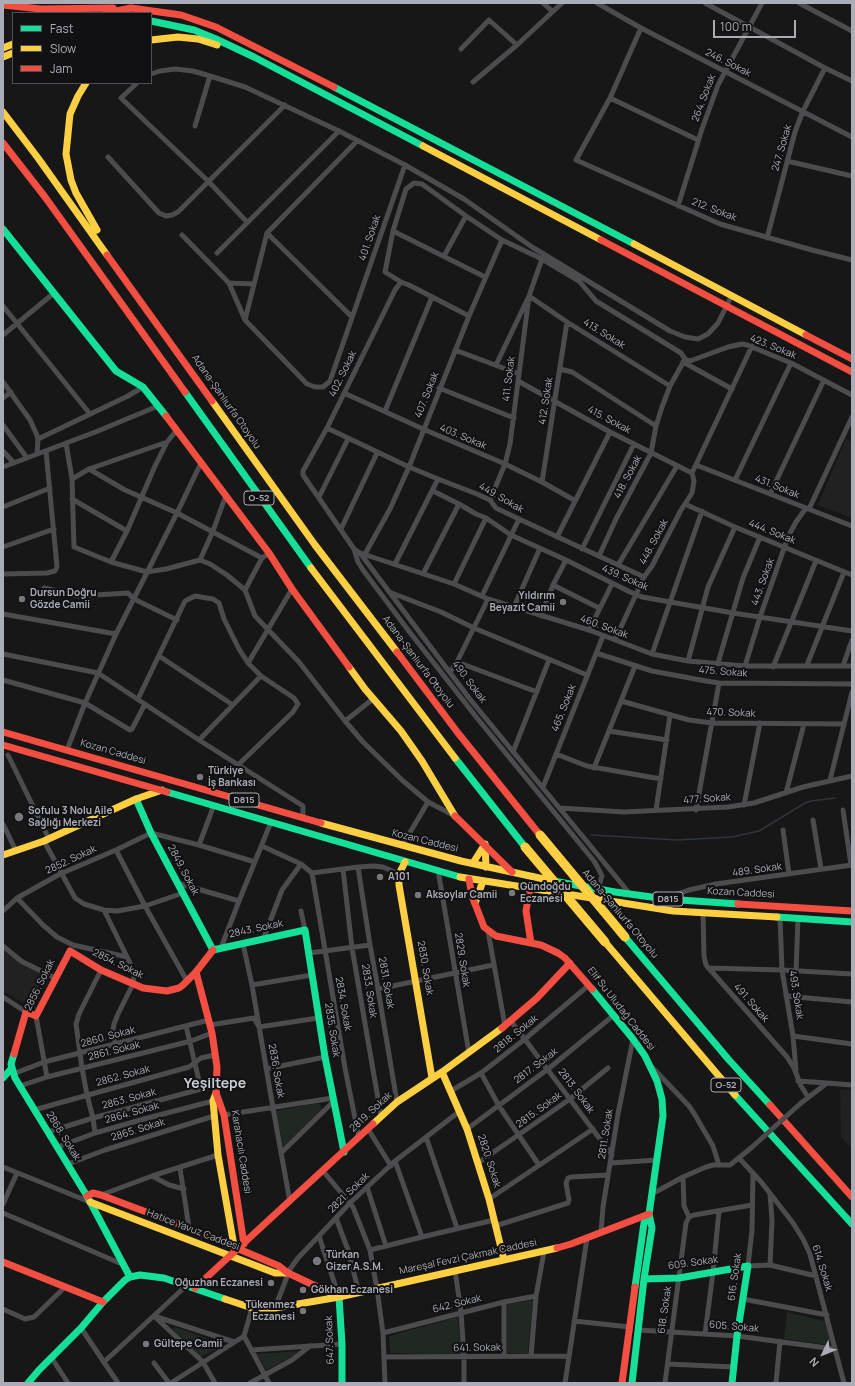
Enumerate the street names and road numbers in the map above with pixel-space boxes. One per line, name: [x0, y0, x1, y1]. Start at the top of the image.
street label: 246. Sokak: [703, 46, 753, 80]
street label: 264. Sokak: [689, 73, 719, 123]
street label: 247. Sokak: [770, 123, 794, 173]
street label: 212. Sokak: [690, 196, 738, 224]
street label: 401. Sokak: [357, 214, 383, 262]
street label: 413. Sokak: [581, 316, 627, 352]
street label: 423. Sokak: [748, 332, 798, 362]
street label: 402. Sokak: [327, 349, 359, 399]
street label: Adana-Şanlıurfa Otoyolu: [189, 353, 263, 451]
street label: 411. Sokak: [500, 356, 518, 402]
street label: 407. Sokak: [412, 370, 442, 420]
street label: 412. Sokak: [536, 377, 556, 425]
street label: 415. Sokak: [585, 404, 633, 436]
street label: 403. Sokak: [438, 422, 488, 452]
street label: 418. Sokak: [612, 453, 644, 501]
street label: 431. Sokak: [753, 473, 801, 501]
street label: 449. Sokak: [476, 480, 526, 516]
road number: O-52: [244, 491, 274, 505]
street label: 448. Sokak: [637, 517, 671, 567]
street label: 444. Sokak: [747, 517, 797, 547]
street label: 443. Sokak: [749, 557, 777, 607]
street label: 439. Sokak: [600, 562, 650, 594]
street label: 460. Sokak: [578, 613, 630, 641]
street label: Adana-Şanlıurfa Otoyolu: [379, 614, 457, 710]
street label: 490. Sokak: [449, 658, 489, 706]
street label: 475. Sokak: [698, 664, 748, 680]
street label: 465. Sokak: [549, 683, 579, 733]
street label: 470. Sokak: [706, 706, 756, 720]
street label: Kozan Caddesi: [79, 737, 147, 767]
street label: 477. Sokak: [683, 791, 731, 807]
road number: D815: [229, 793, 259, 807]
street label: Kozan Caddesi: [391, 827, 459, 855]
street label: 2852. Sokak: [44, 843, 98, 877]
street label: 2849. Sokak: [165, 843, 201, 897]
street label: 489. Sokak: [732, 861, 782, 879]
street label: Adana-Şanlıurfa Otoyolu: [579, 867, 661, 961]
street label: Kozan Caddesi: [707, 885, 775, 901]
road number: D815: [653, 892, 683, 906]
street label: 2843. Sokak: [228, 917, 284, 941]
street label: 2829. Sokak: [452, 932, 472, 988]
street label: 2830. Sokak: [414, 940, 436, 996]
street label: 2854. Sokak: [91, 947, 145, 981]
street label: 2831. Sokak: [376, 956, 396, 1010]
street label: 2856. Sokak: [22, 957, 58, 1013]
street label: 2833. Sokak: [359, 963, 379, 1019]
street label: Elif Su Uludağ Caddesi: [585, 965, 657, 1053]
street label: 493. Sokak: [786, 970, 806, 1020]
street label: 2834. Sokak: [332, 976, 354, 1032]
street label: 491. Sokak: [731, 981, 771, 1025]
street label: 2835. Sokak: [322, 1002, 342, 1058]
street label: 2818. Sokak: [492, 1013, 540, 1055]
street label: 2860. Sokak: [79, 1024, 137, 1050]
street label: 2861. Sokak: [87, 1039, 141, 1063]
street label: 2836. Sokak: [265, 1043, 287, 1099]
street label: 2817. Sokak: [512, 1046, 560, 1086]
street label: 2862. Sokak: [95, 1063, 151, 1089]
street label: 2813. Sokak: [555, 1066, 597, 1116]
road number: O-52: [711, 1078, 741, 1092]
street label: 2863. Sokak: [101, 1086, 157, 1112]
street label: 2819. Sokak: [347, 1089, 395, 1135]
street label: 2815. Sokak: [514, 1089, 564, 1131]
street label: 2864. Sokak: [104, 1100, 160, 1126]
street label: 2811. Sokak: [596, 1108, 616, 1160]
street label: 2868. Sokak: [43, 1109, 83, 1163]
street label: Karahacılı Caddesi: [228, 1109, 254, 1195]
street label: 2865. Sokak: [110, 1116, 166, 1144]
street label: 2820. Sokak: [475, 1133, 503, 1189]
street label: 2821. Sokak: [326, 1170, 372, 1216]
street label: Hatice Yavuz Caddesi: [145, 1207, 241, 1253]
street label: Mareşal Fevzi Çakmak Caddesi: [398, 1237, 538, 1277]
street label: 614. Sokak: [809, 1243, 835, 1293]
street label: 616. Sokak: [726, 1252, 744, 1302]
street label: 609. Sokak: [667, 1254, 719, 1272]
street label: 618. Sokak: [656, 1285, 674, 1335]
street label: 642. Sokak: [431, 1292, 483, 1316]
street label: 647. Sokak: [323, 1316, 337, 1364]
street label: 605. Sokak: [708, 1319, 760, 1335]
street label: 641. Sokak: [453, 1342, 501, 1354]

